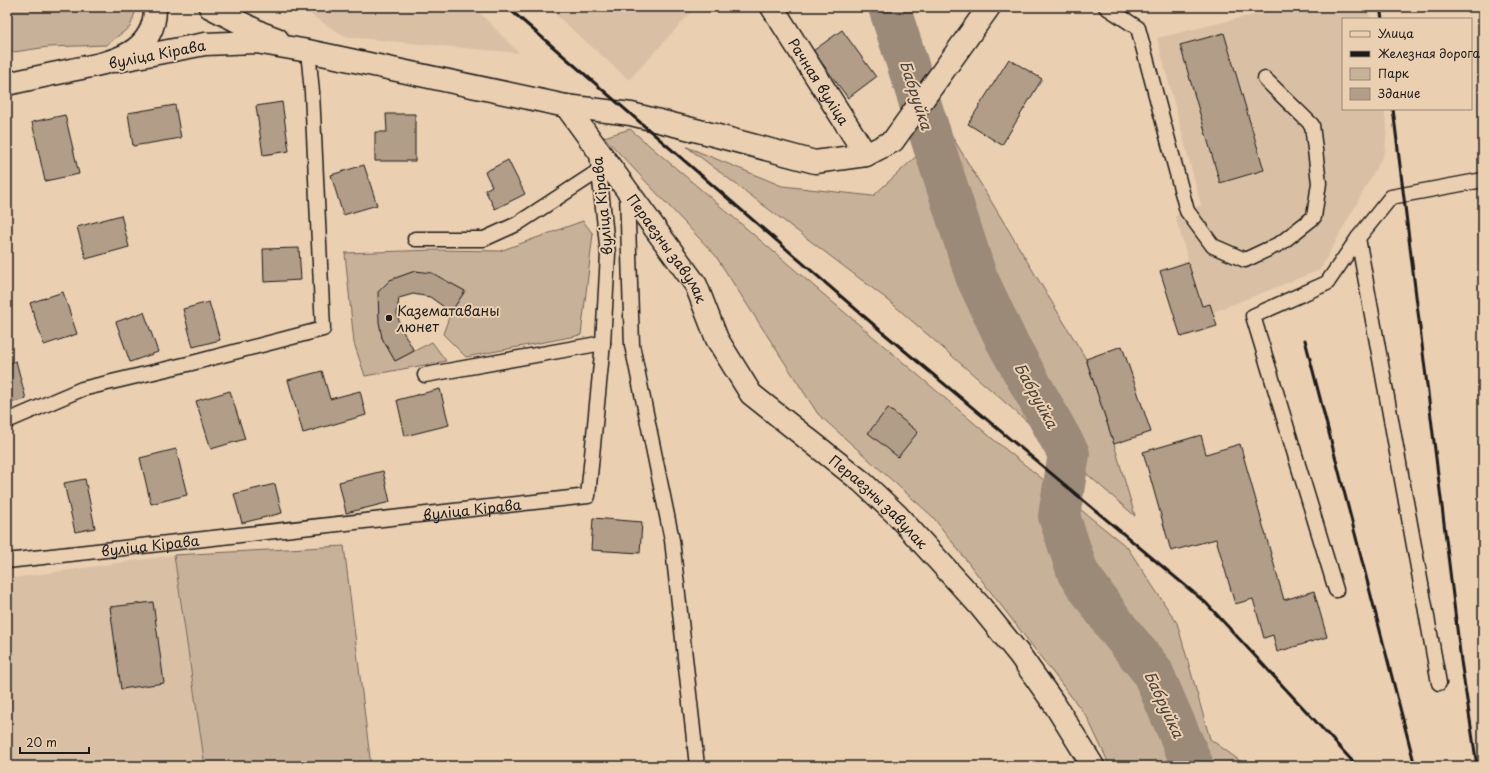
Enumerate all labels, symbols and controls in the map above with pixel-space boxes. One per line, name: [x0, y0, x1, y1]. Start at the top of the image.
legend: [1342, 18, 1472, 110]
text: Улица: [1378, 24, 1414, 42]
street label: вуліца Кірава: [107, 34, 208, 74]
street label: Рачная вуліца: [784, 34, 855, 129]
text: Железная дорога: [1378, 44, 1481, 62]
water label: Бабруйка: [895, 58, 939, 133]
text: Парк: [1378, 64, 1410, 82]
text: Здание: [1378, 84, 1420, 102]
street label: вуліца Кірава: [586, 156, 618, 256]
street label: Пераезны завулак: [622, 189, 713, 306]
place label: Казематаваны люнет: [396, 300, 499, 337]
marker: Казематаваны люнет: [384, 313, 394, 323]
water label: Бабруйка: [1010, 358, 1065, 432]
street label: Пераезны завулак: [825, 450, 933, 554]
street label: вуліца Кірава: [422, 493, 522, 525]
street label: вуліца Кірава: [100, 529, 200, 561]
water label: Бабруйка: [1139, 667, 1191, 742]
scale bar: [20, 729, 89, 755]
text: 20 m: [26, 733, 57, 751]

